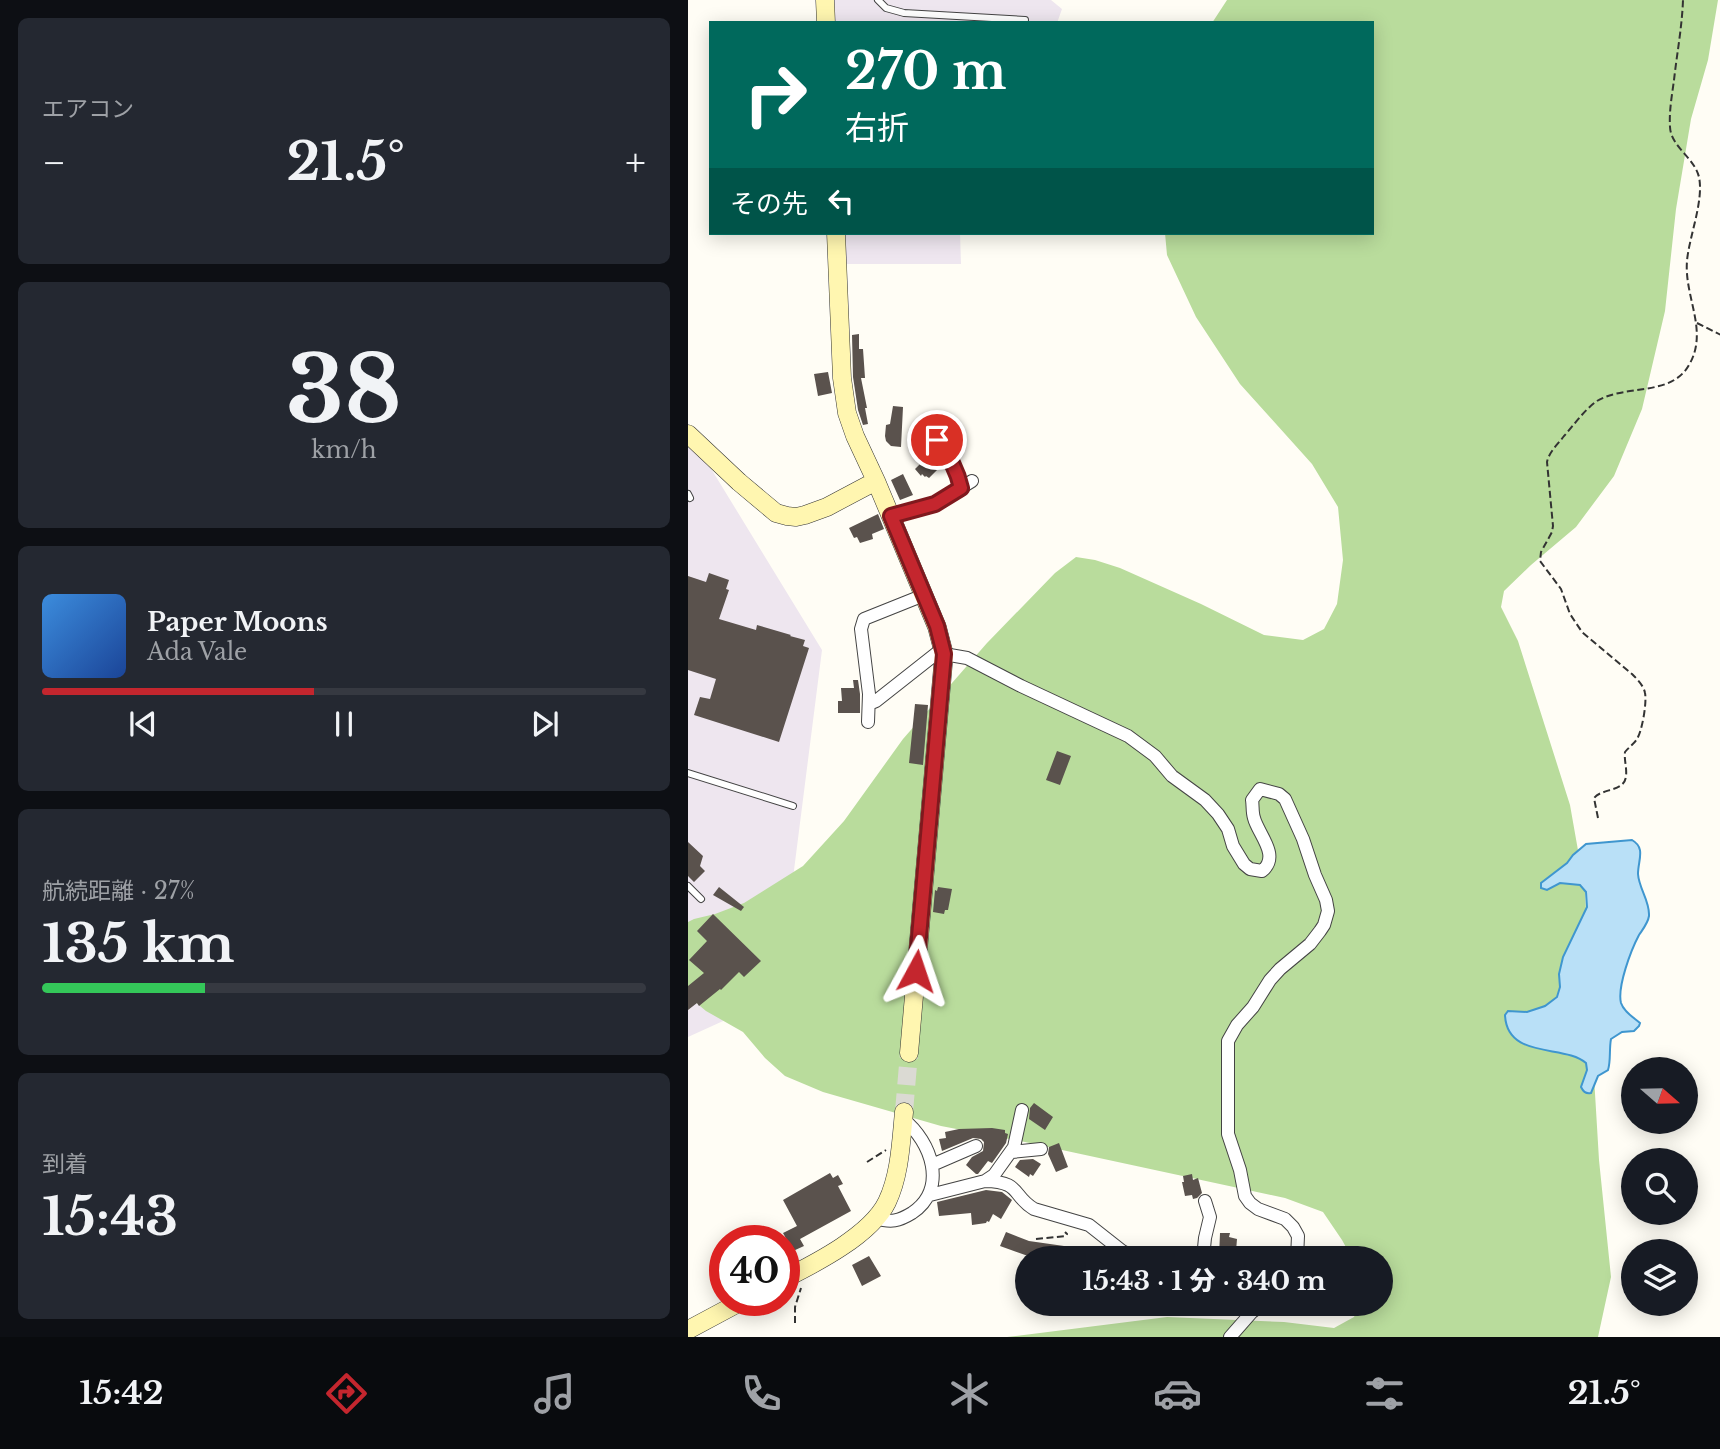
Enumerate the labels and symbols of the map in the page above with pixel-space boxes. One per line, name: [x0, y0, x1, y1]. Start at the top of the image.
pin: [907, 410, 967, 470]
position arrow: [879, 934, 953, 1008]
north arrow: [1621, 1057, 1698, 1134]
speed limit sign: 40: [709, 1225, 800, 1316]

